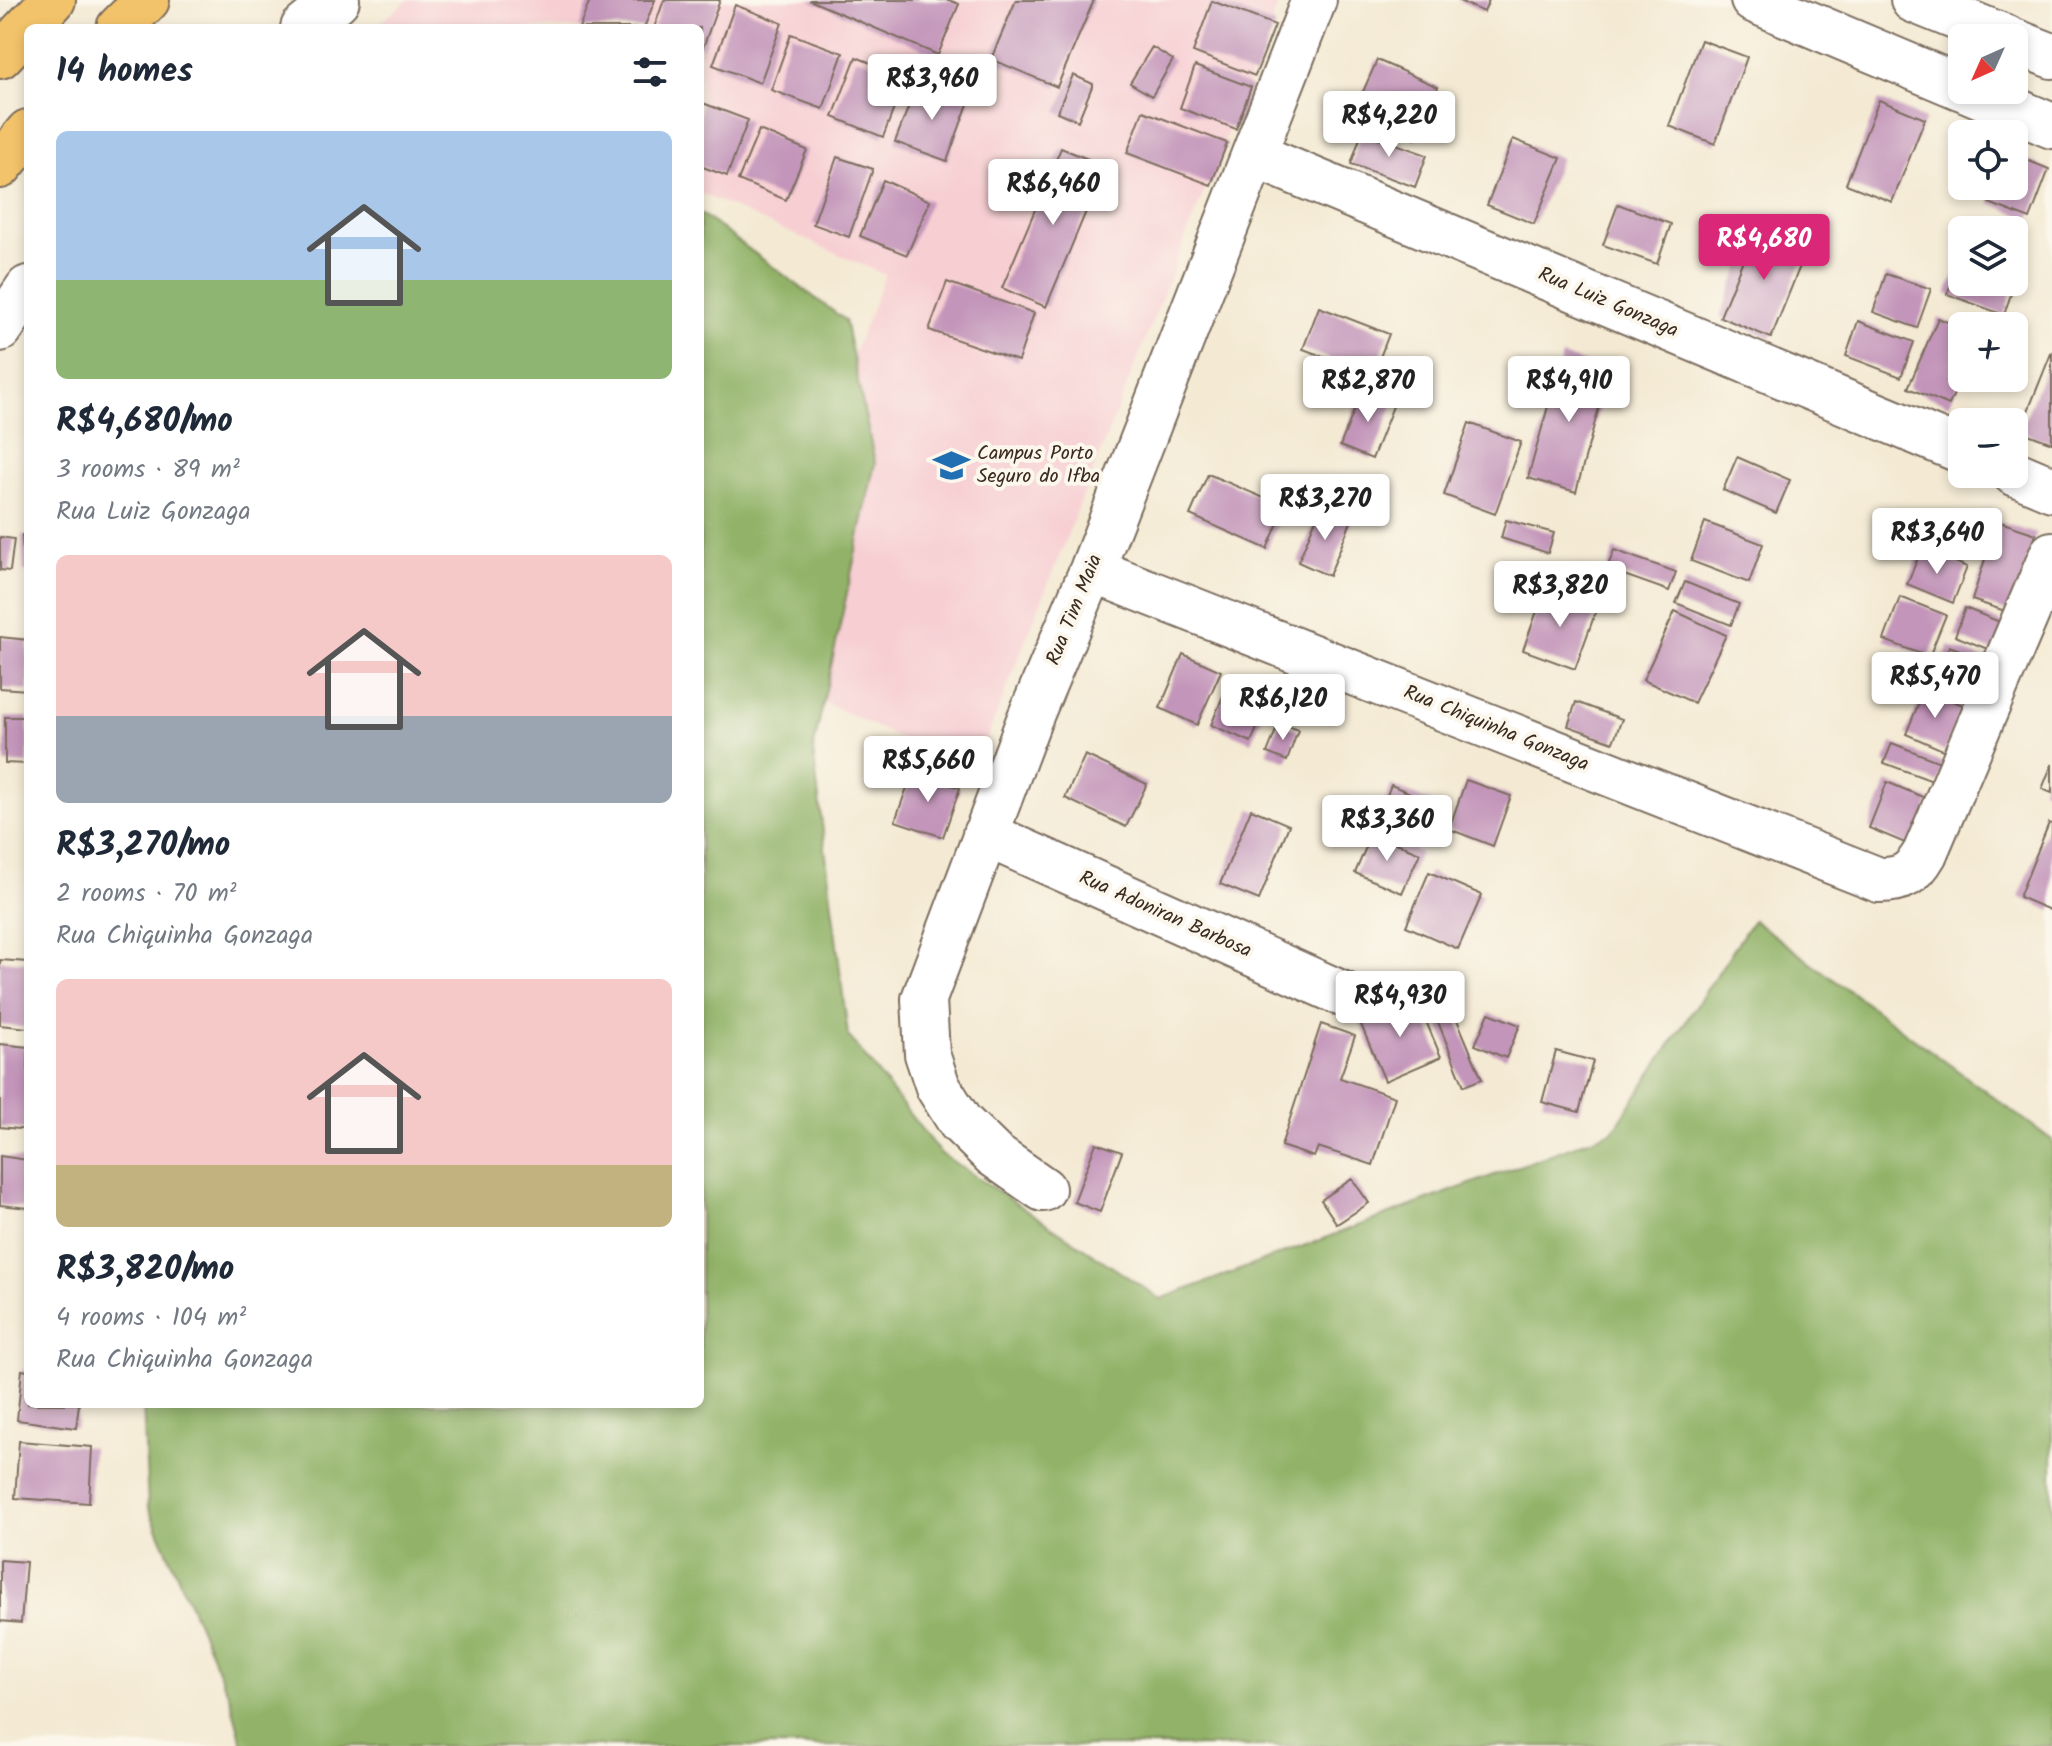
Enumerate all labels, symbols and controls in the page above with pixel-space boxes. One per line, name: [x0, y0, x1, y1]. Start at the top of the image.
north arrow: [1948, 24, 2028, 104]
map controls: [1948, 24, 2028, 488]
text: 14 homes: [56, 45, 193, 99]
icon: filters: [628, 50, 672, 94]
pin: R$3,960: [858, 54, 1006, 122]
text: R$3,960: [886, 59, 978, 101]
pin: R$4,220: [1315, 91, 1463, 159]
text: R$4,220: [1341, 96, 1437, 138]
button: locate: [1948, 120, 2028, 200]
pin: R$6,460: [979, 159, 1127, 227]
text: R$6,460: [1006, 164, 1100, 206]
icon: home: [292, 183, 436, 327]
pin: R$4,680: [1690, 214, 1838, 282]
button: layers: [1948, 216, 2028, 296]
text: R$4,680: [1717, 219, 1811, 261]
street label: Rua Luiz Gonzaga: [1533, 259, 1683, 347]
button: +: [1948, 312, 2028, 392]
pin: R$2,870: [1294, 356, 1442, 424]
pin: R$4,910: [1495, 356, 1643, 424]
text: R$2,870: [1321, 361, 1415, 403]
text: R$4,910: [1526, 361, 1612, 403]
text: R$4,680/mo: [56, 395, 233, 449]
button: −: [1948, 408, 2028, 488]
place label: Campus Porto Seguro do Ifba: [977, 438, 1100, 493]
school or university icon: Campus Porto Seguro do Ifba: [932, 447, 970, 485]
text: 3 rooms · 89 m²: [56, 449, 240, 491]
pin: R$3,270: [1251, 474, 1399, 542]
text: R$3,270: [1279, 479, 1371, 521]
text: Rua Luiz Gonzaga: [56, 491, 251, 533]
pin: R$3,640: [1863, 508, 2011, 576]
text: R$3,640: [1890, 513, 1984, 555]
street label: Rua Tim Maia: [1038, 550, 1112, 670]
pin: R$3,820: [1486, 561, 1634, 629]
text: R$3,820: [1512, 566, 1608, 608]
icon: home: [292, 607, 436, 751]
pin: R$5,470: [1861, 652, 2009, 720]
text: R$5,470: [1890, 657, 1980, 699]
pin: R$6,120: [1209, 674, 1357, 742]
street label: Rua Chiquinha Gonzaga: [1398, 677, 1594, 781]
text: R$6,120: [1239, 679, 1327, 721]
pin: R$5,660: [854, 736, 1002, 804]
text: R$5,660: [882, 741, 974, 783]
pin: R$3,360: [1313, 795, 1461, 863]
text: R$3,360: [1340, 800, 1434, 842]
text: R$3,270/mo: [56, 819, 230, 873]
street label: Rua Adoniran Barbosa: [1073, 863, 1257, 967]
text: 2 rooms · 70 m²: [56, 873, 237, 915]
text: Rua Chiquinha Gonzaga: [56, 915, 313, 957]
pin: R$4,930: [1326, 971, 1474, 1039]
text: R$4,930: [1354, 976, 1446, 1018]
icon: home: [292, 1031, 436, 1175]
text: R$3,820/mo: [56, 1243, 234, 1297]
text: 4 rooms · 104 m²: [56, 1297, 246, 1339]
text: Rua Chiquinha Gonzaga: [56, 1339, 313, 1381]

